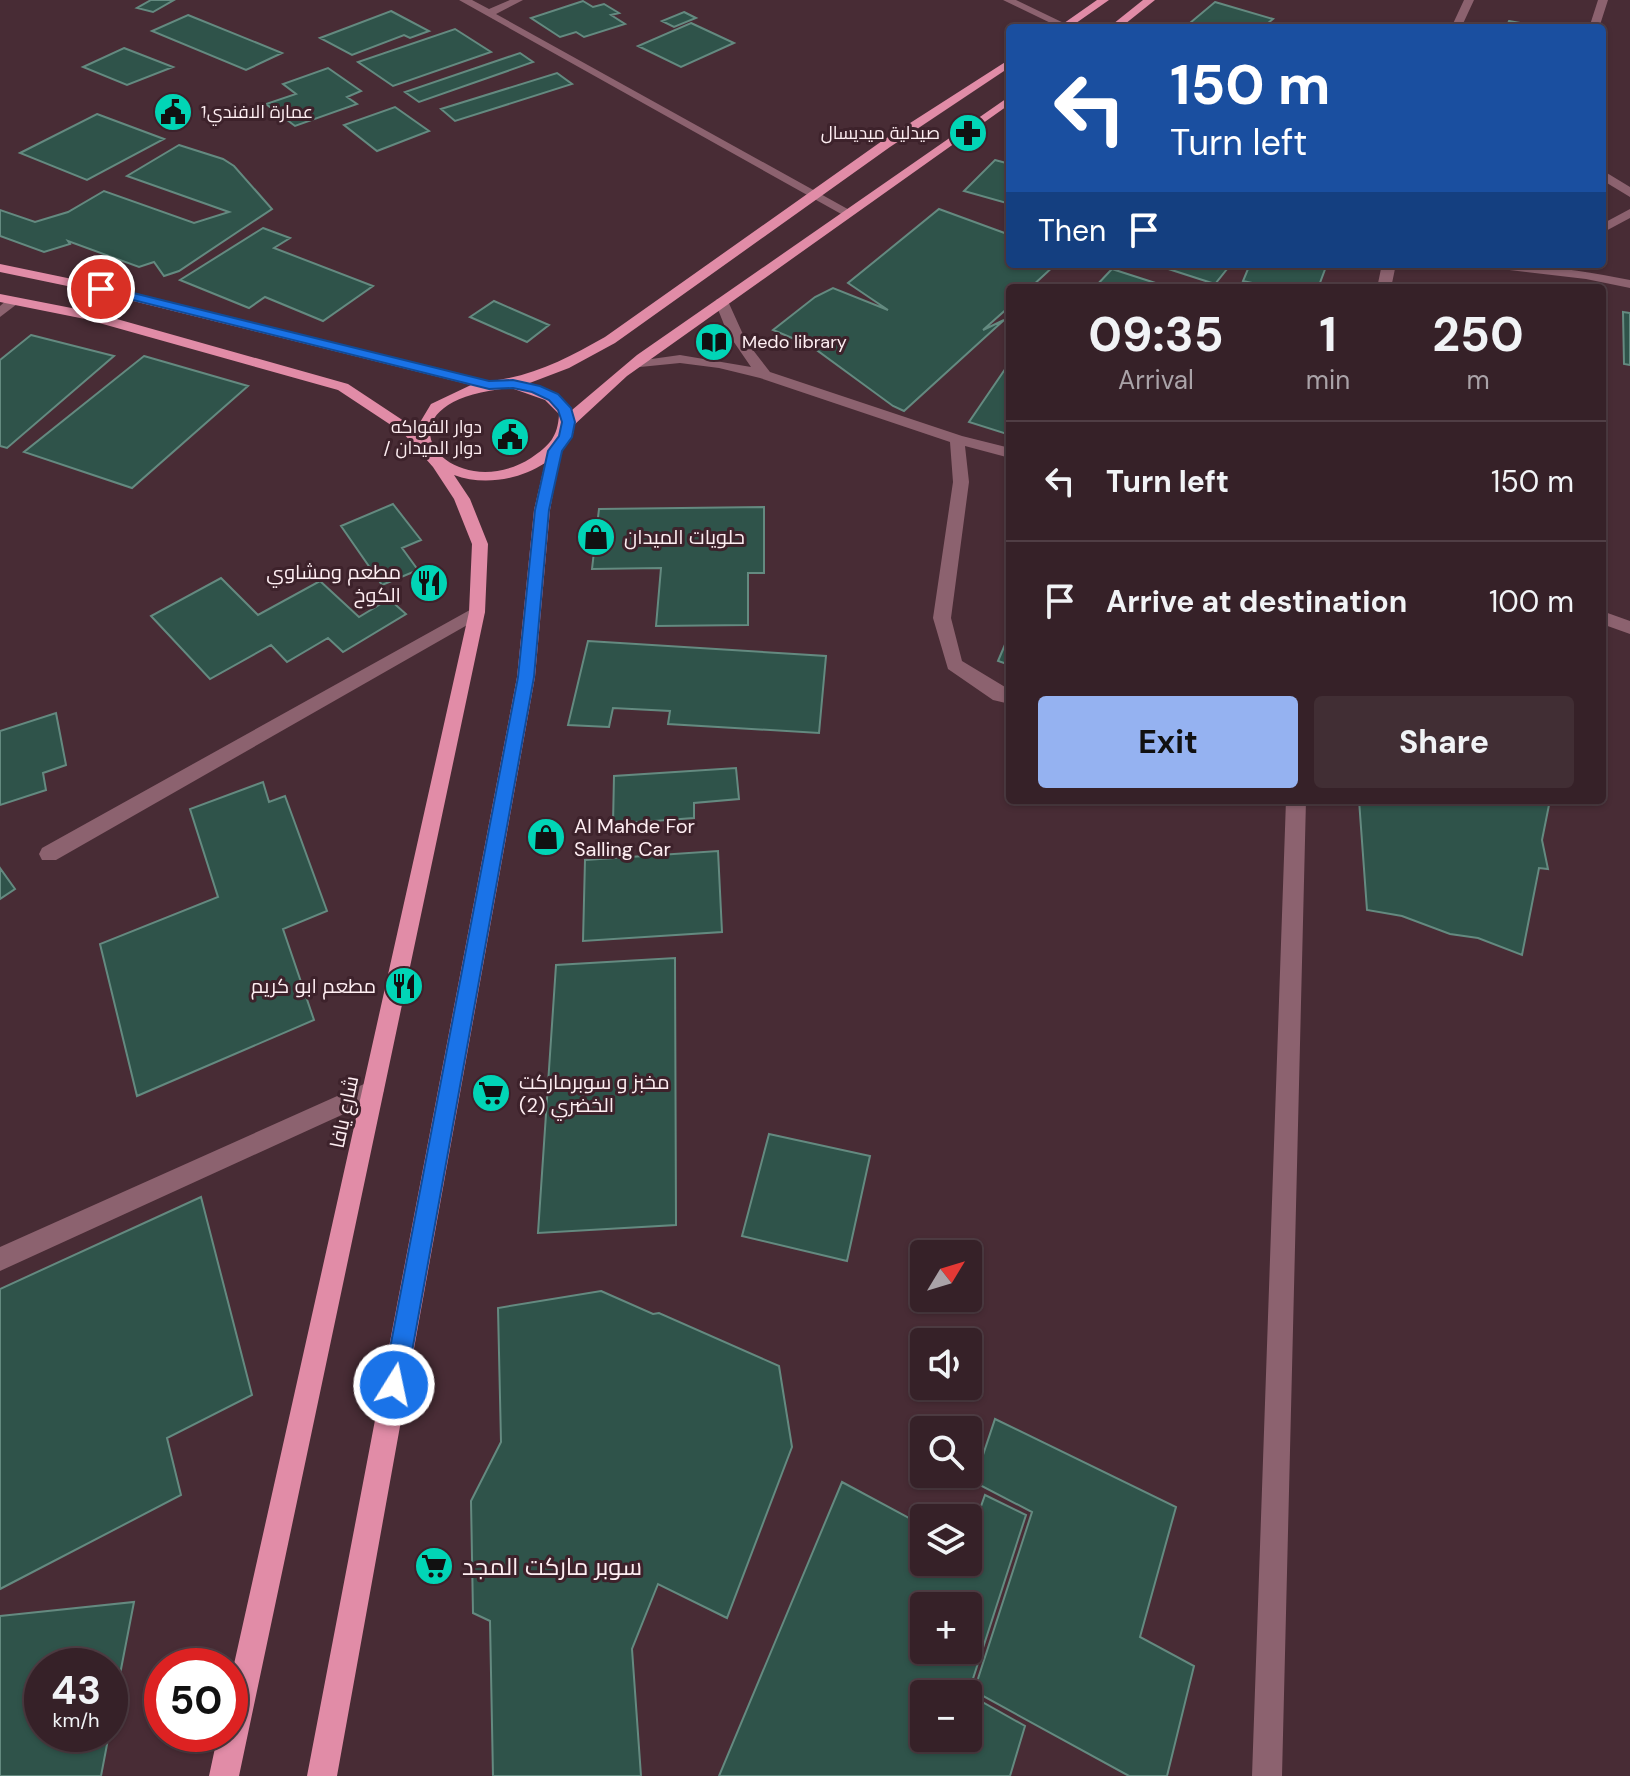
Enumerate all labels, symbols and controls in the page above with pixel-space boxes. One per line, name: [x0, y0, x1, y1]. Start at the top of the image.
text: 150 m: [1170, 48, 1331, 121]
icon: left: [1038, 56, 1142, 160]
public building icon: عمارة الافندي1: [152, 91, 194, 133]
place label: عمارة الافندي1: [201, 100, 313, 126]
pharmacy icon: صيدلية ميديسال: [947, 112, 989, 154]
text: Turn left: [1170, 119, 1307, 166]
place label: صيدلية ميديسال: [821, 121, 940, 145]
icon: arrive: [1122, 208, 1166, 252]
text: Then: [1038, 211, 1106, 250]
pin: [67, 255, 135, 323]
icon: arrive: [79, 267, 123, 311]
text: 09:35: [1088, 303, 1224, 366]
text: 1: [1319, 303, 1337, 366]
text: 250: [1432, 303, 1524, 366]
library icon: Medo library: [693, 321, 735, 363]
place label: Medo library: [742, 330, 847, 354]
text: Arrival: [1118, 363, 1194, 397]
text: min: [1306, 363, 1350, 397]
text: m: [1466, 363, 1490, 397]
place label: دوار الفواكه / دوار الميدان: [384, 415, 482, 460]
public building icon: دوار الفواكه / دوار الميدان: [489, 416, 531, 458]
icon: left: [1038, 459, 1082, 503]
text: Turn left: [1106, 462, 1229, 501]
text: 150 m: [1491, 462, 1574, 501]
shop icon: حلويات الميدان: [575, 516, 617, 558]
place label: حلويات الميدان: [624, 524, 745, 550]
place label: مطعم ومشاوي الكوخ: [266, 559, 401, 609]
restaurant icon: مطعم ومشاوي الكوخ: [408, 562, 450, 604]
icon: arrive: [1038, 579, 1082, 623]
text: Arrive at destination: [1106, 582, 1407, 621]
text: 100 m: [1489, 582, 1574, 621]
button: Exit: [1038, 696, 1298, 788]
button: Share: [1314, 696, 1574, 788]
place label: Al Mahde For Salling Car: [574, 813, 695, 862]
shop icon: Al Mahde For Salling Car: [525, 816, 567, 858]
restaurant icon: مطعم ابو كريم: [383, 965, 425, 1007]
place label: مطعم ابو كريم: [251, 973, 376, 1000]
place label: مخبز و سوبرماركت الخضري (2): [519, 1069, 670, 1121]
supermarket icon: مخبز و سوبرماركت الخضري (2): [470, 1072, 512, 1114]
street label: شارع يافا: [324, 1073, 365, 1151]
north arrow: [910, 1240, 982, 1312]
map controls: [910, 1240, 982, 1752]
button: sound: [910, 1328, 982, 1400]
position arrow: [352, 1343, 436, 1427]
button: search: [910, 1416, 982, 1488]
button: layers: [910, 1504, 982, 1576]
supermarket icon: سوبر ماركت المجد: [413, 1545, 455, 1587]
place label: سوبر ماركت المجد: [462, 1551, 642, 1582]
button: +: [910, 1592, 982, 1664]
speed limit sign: 50: [144, 1648, 248, 1752]
text: 43: [51, 1664, 101, 1716]
button: −: [910, 1680, 982, 1752]
text: km/h: [52, 1707, 100, 1733]

